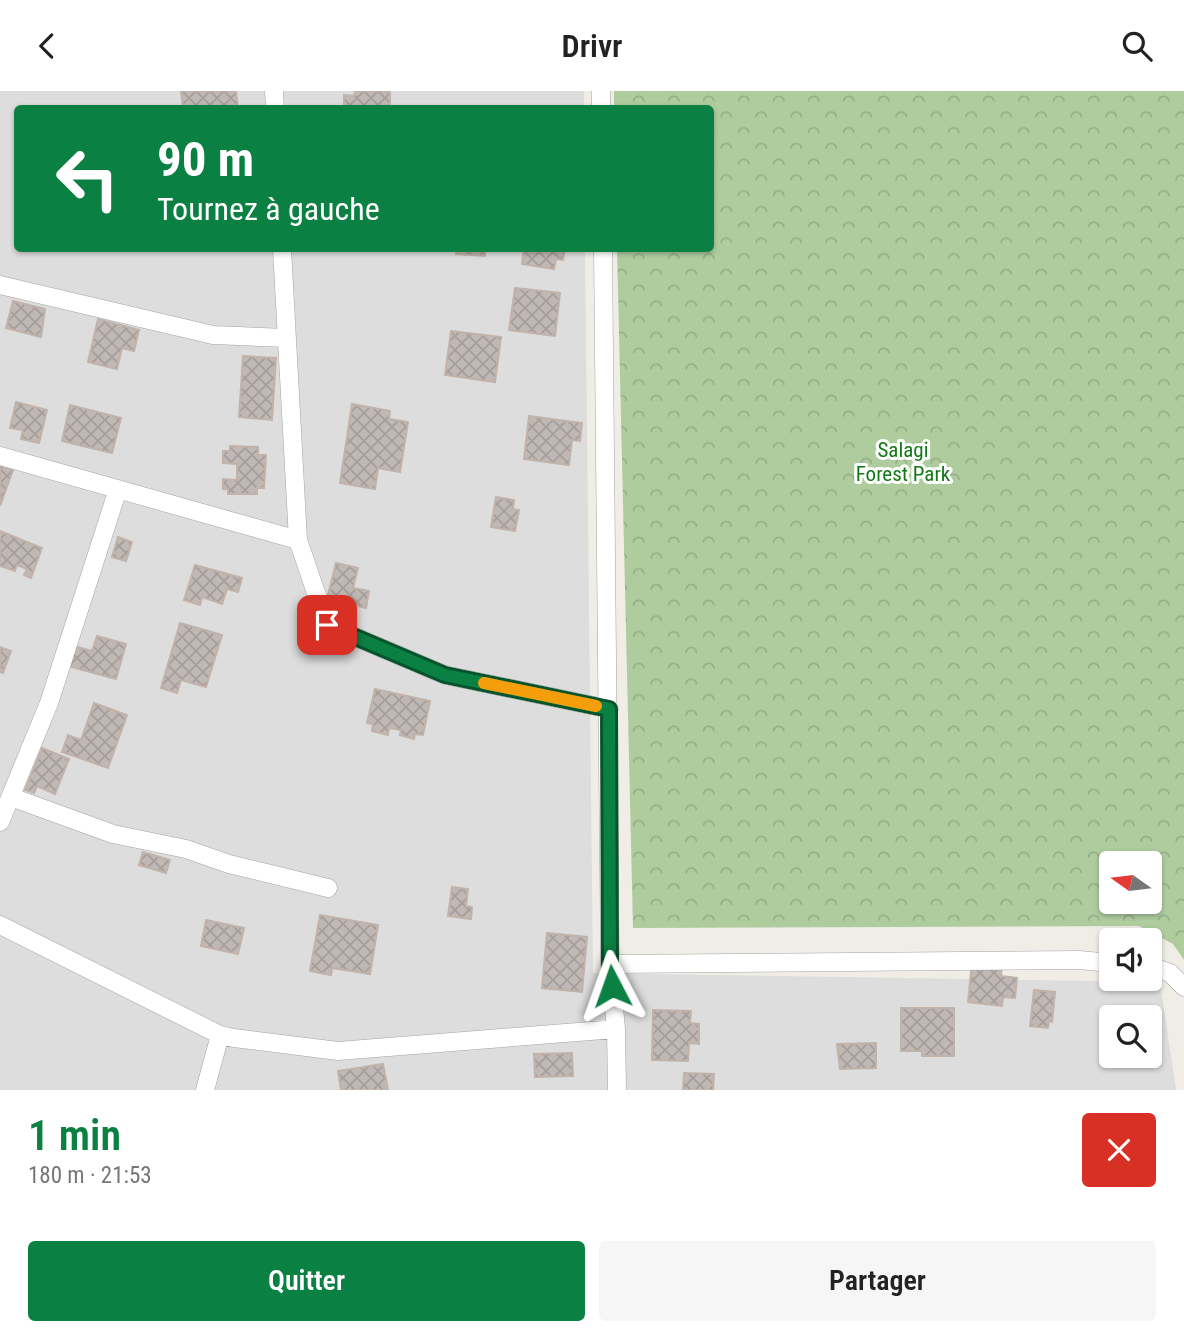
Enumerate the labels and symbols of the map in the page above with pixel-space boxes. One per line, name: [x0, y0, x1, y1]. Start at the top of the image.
park label: Salagi Forest Park: [856, 438, 951, 486]
pin: [297, 595, 357, 655]
north arrow: [1099, 851, 1162, 913]
position arrow: [575, 949, 649, 1023]

